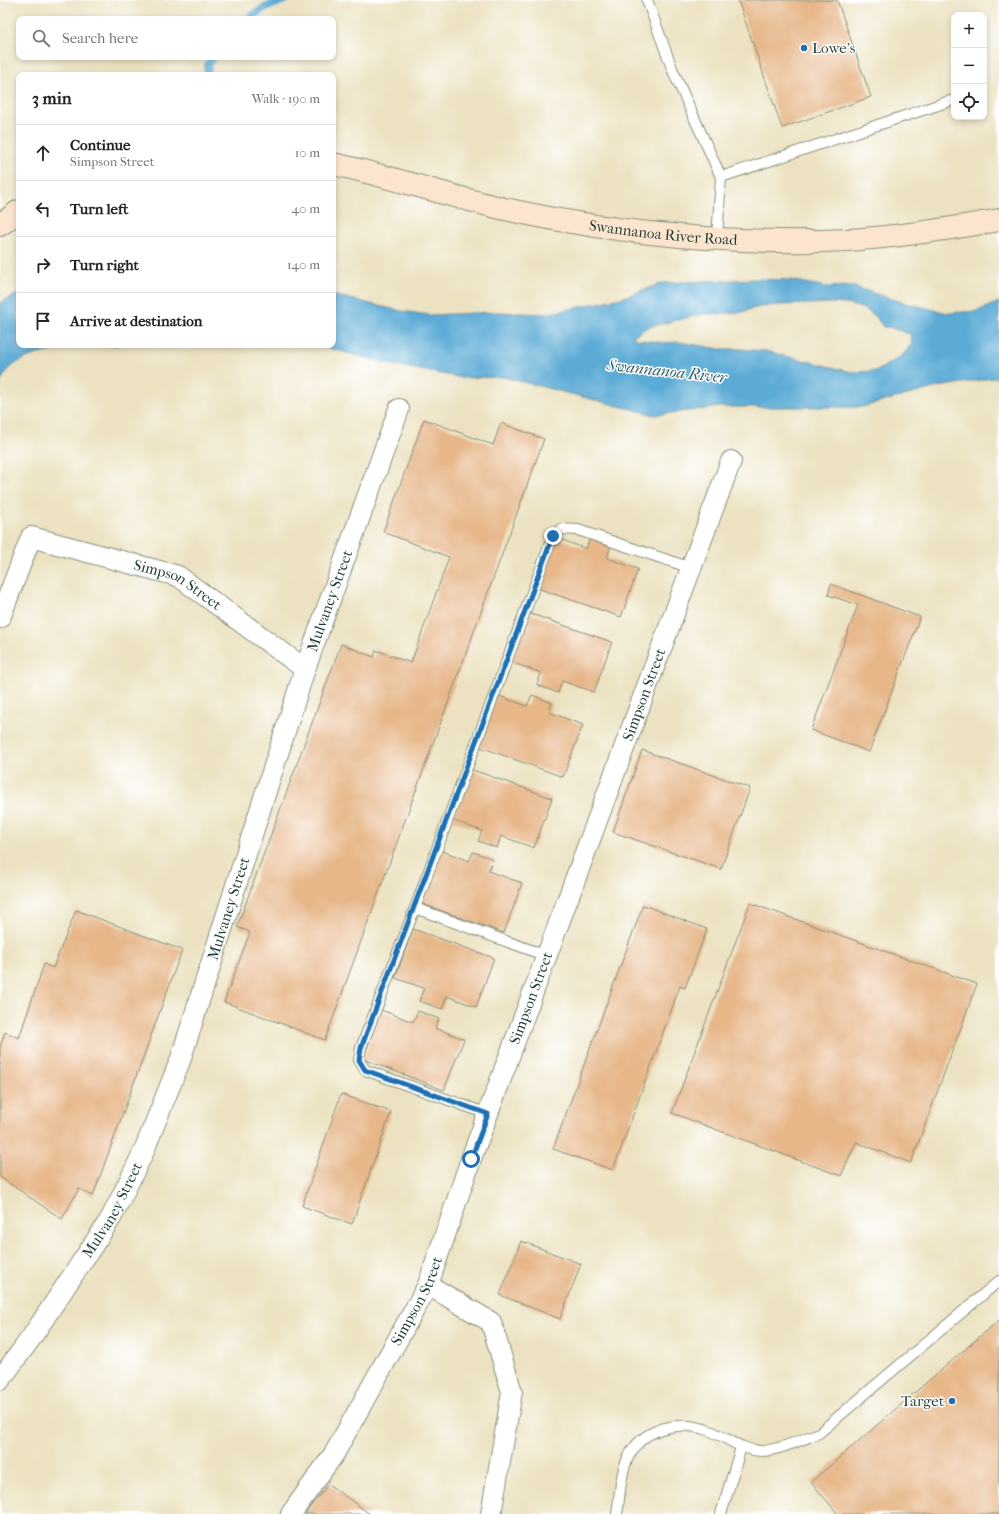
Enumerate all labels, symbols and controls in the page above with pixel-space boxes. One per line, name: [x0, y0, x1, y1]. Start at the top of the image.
map controls: [951, 12, 987, 120]
button: +: [951, 12, 987, 48]
search box: [16, 16, 336, 60]
icon: search: [30, 27, 52, 49]
text: Search here: [62, 29, 138, 47]
place label: Lowe's: [812, 39, 856, 57]
marker: Lowe's: [799, 43, 809, 53]
button: −: [951, 48, 987, 84]
button: locate: [951, 84, 987, 120]
text: 3 min: [32, 88, 72, 108]
text: Walk · 190 m: [251, 91, 320, 106]
text: Continue: [70, 136, 130, 154]
icon: ahead: [32, 142, 54, 164]
text: 10 m: [295, 145, 320, 160]
text: Simpson Street: [70, 154, 154, 169]
icon: left: [32, 198, 54, 220]
text: Turn left: [70, 200, 128, 218]
text: 40 m: [292, 201, 320, 216]
street label: Swannanoa River Road: [588, 216, 739, 249]
icon: right: [32, 254, 54, 276]
text: Turn right: [70, 256, 139, 274]
text: 140 m: [287, 257, 320, 272]
icon: arrive: [32, 310, 54, 332]
text: Arrive at destination: [70, 312, 202, 330]
water label: Swannanoa River: [605, 355, 729, 387]
route end: [544, 527, 562, 545]
street label: Mulvaney Street: [303, 547, 357, 654]
street label: Simpson Street: [132, 556, 226, 614]
street label: Simpson Street: [619, 645, 670, 743]
street label: Mulvaney Street: [204, 854, 254, 962]
street label: Simpson Street: [505, 949, 557, 1047]
route start: [462, 1150, 480, 1168]
street label: Mulvaney Street: [78, 1159, 146, 1261]
street label: Simpson Street: [387, 1254, 446, 1349]
place label: Target: [901, 1392, 945, 1410]
marker: Target: [947, 1396, 957, 1406]

